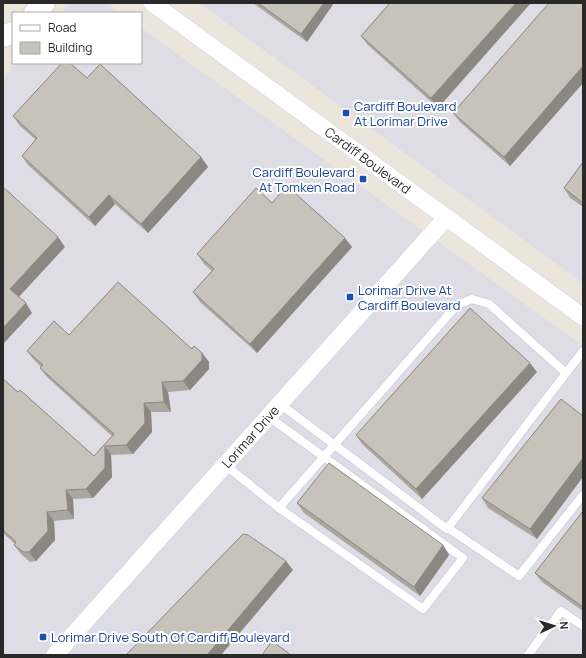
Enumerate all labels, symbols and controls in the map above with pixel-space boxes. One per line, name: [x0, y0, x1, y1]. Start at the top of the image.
legend: [12, 12, 142, 64]
text: Road: [48, 19, 76, 36]
text: Building: [48, 39, 92, 56]
place label: Cardiff Boulevard At Lorimar Drive: [354, 97, 456, 130]
marker: Cardiff Boulevard At Lorimar Drive: [341, 108, 351, 118]
street label: Cardiff Boulevard: [321, 123, 415, 198]
place label: Cardiff Boulevard At Tomken Road: [253, 163, 355, 196]
marker: Cardiff Boulevard At Tomken Road: [358, 174, 368, 184]
place label: Lorimar Drive At Cardiff Boulevard: [358, 281, 460, 314]
marker: Lorimar Drive At Cardiff Boulevard: [345, 292, 355, 302]
street label: Lorimar Drive: [218, 401, 283, 472]
north arrow: [534, 606, 574, 646]
text: N: [557, 621, 572, 630]
place label: Lorimar Drive South Of Cardiff Boulevard: [51, 628, 290, 646]
marker: Lorimar Drive South Of Cardiff Boulevard: [38, 632, 48, 642]

